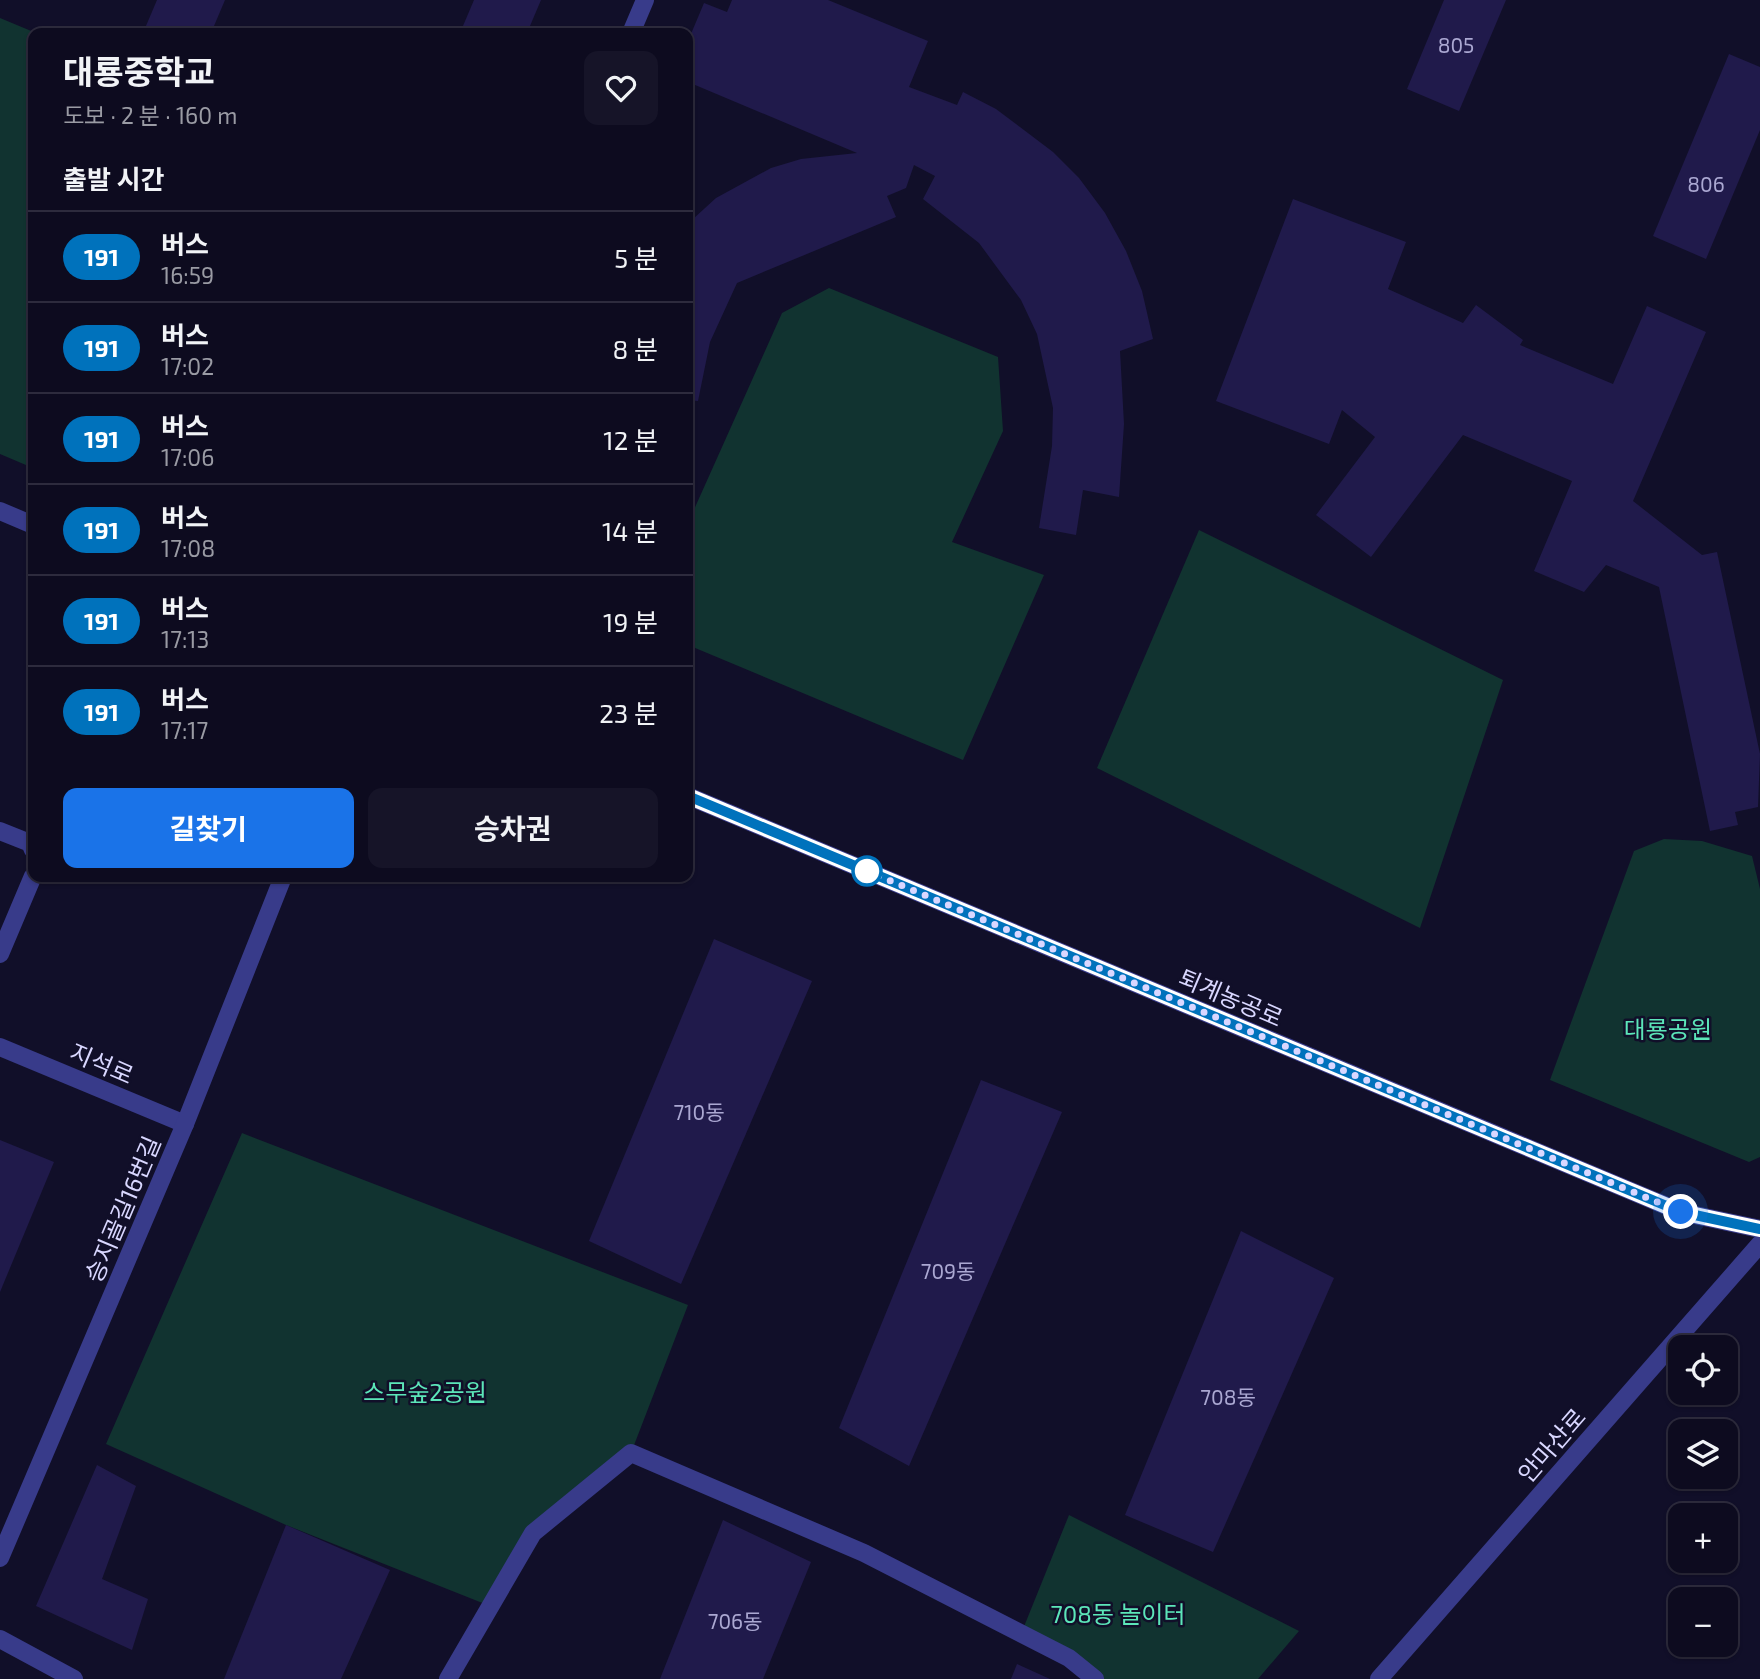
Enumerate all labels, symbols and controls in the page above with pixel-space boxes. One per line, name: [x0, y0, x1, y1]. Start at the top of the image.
house number: 805: [1438, 32, 1474, 57]
text: 대룡중학교: [63, 51, 215, 91]
button: heart: [584, 51, 658, 125]
text: 도보 · 2 분 · 160 m: [63, 101, 237, 129]
text: 출발 시간: [63, 163, 164, 194]
house number: 806: [1687, 171, 1725, 196]
text: 버스: [161, 228, 209, 259]
text: 191: [84, 242, 119, 271]
text: 5 분: [614, 242, 658, 273]
text: 16:59: [161, 261, 214, 289]
text: 버스: [161, 319, 209, 350]
text: 191: [84, 333, 119, 362]
text: 8 분: [612, 333, 658, 364]
text: 17:02: [161, 352, 214, 380]
text: 버스: [161, 410, 209, 441]
text: 191: [84, 424, 119, 453]
text: 12 분: [603, 424, 658, 455]
text: 17:06: [161, 443, 214, 471]
text: 버스: [161, 501, 209, 532]
text: 191: [84, 515, 119, 544]
text: 14 분: [602, 515, 658, 546]
text: 17:08: [161, 534, 215, 562]
text: 버스: [161, 592, 209, 623]
text: 191: [84, 606, 119, 635]
text: 19 분: [603, 606, 658, 637]
text: 17:13: [161, 625, 209, 653]
text: 버스: [161, 683, 209, 714]
text: 191: [84, 697, 119, 726]
text: 23 분: [599, 697, 658, 728]
text: 17:17: [161, 716, 208, 744]
button: 길찾기: [63, 788, 354, 868]
button: 승차권: [368, 788, 658, 868]
unlabelled marker: [852, 856, 882, 886]
street label: 퇴계농공로: [1175, 962, 1287, 1032]
park label: 대룡공원: [1624, 1014, 1712, 1043]
street label: 지석로: [66, 1037, 138, 1089]
house number: 710동: [673, 1099, 725, 1124]
street label: 승지골길16번길: [78, 1132, 166, 1286]
your location: [1663, 1194, 1698, 1229]
house number: 709동: [921, 1258, 975, 1283]
map controls: [1668, 1335, 1738, 1657]
button: locate: [1668, 1335, 1738, 1405]
park label: 스무숲2공원: [363, 1377, 487, 1406]
house number: 708동: [1200, 1384, 1256, 1409]
street label: 안마산로: [1511, 1402, 1591, 1488]
button: layers: [1668, 1419, 1738, 1489]
button: +: [1668, 1503, 1738, 1573]
button: −: [1668, 1587, 1738, 1657]
park label: 708동 놀이터: [1051, 1599, 1186, 1628]
house number: 706동: [708, 1608, 762, 1633]

